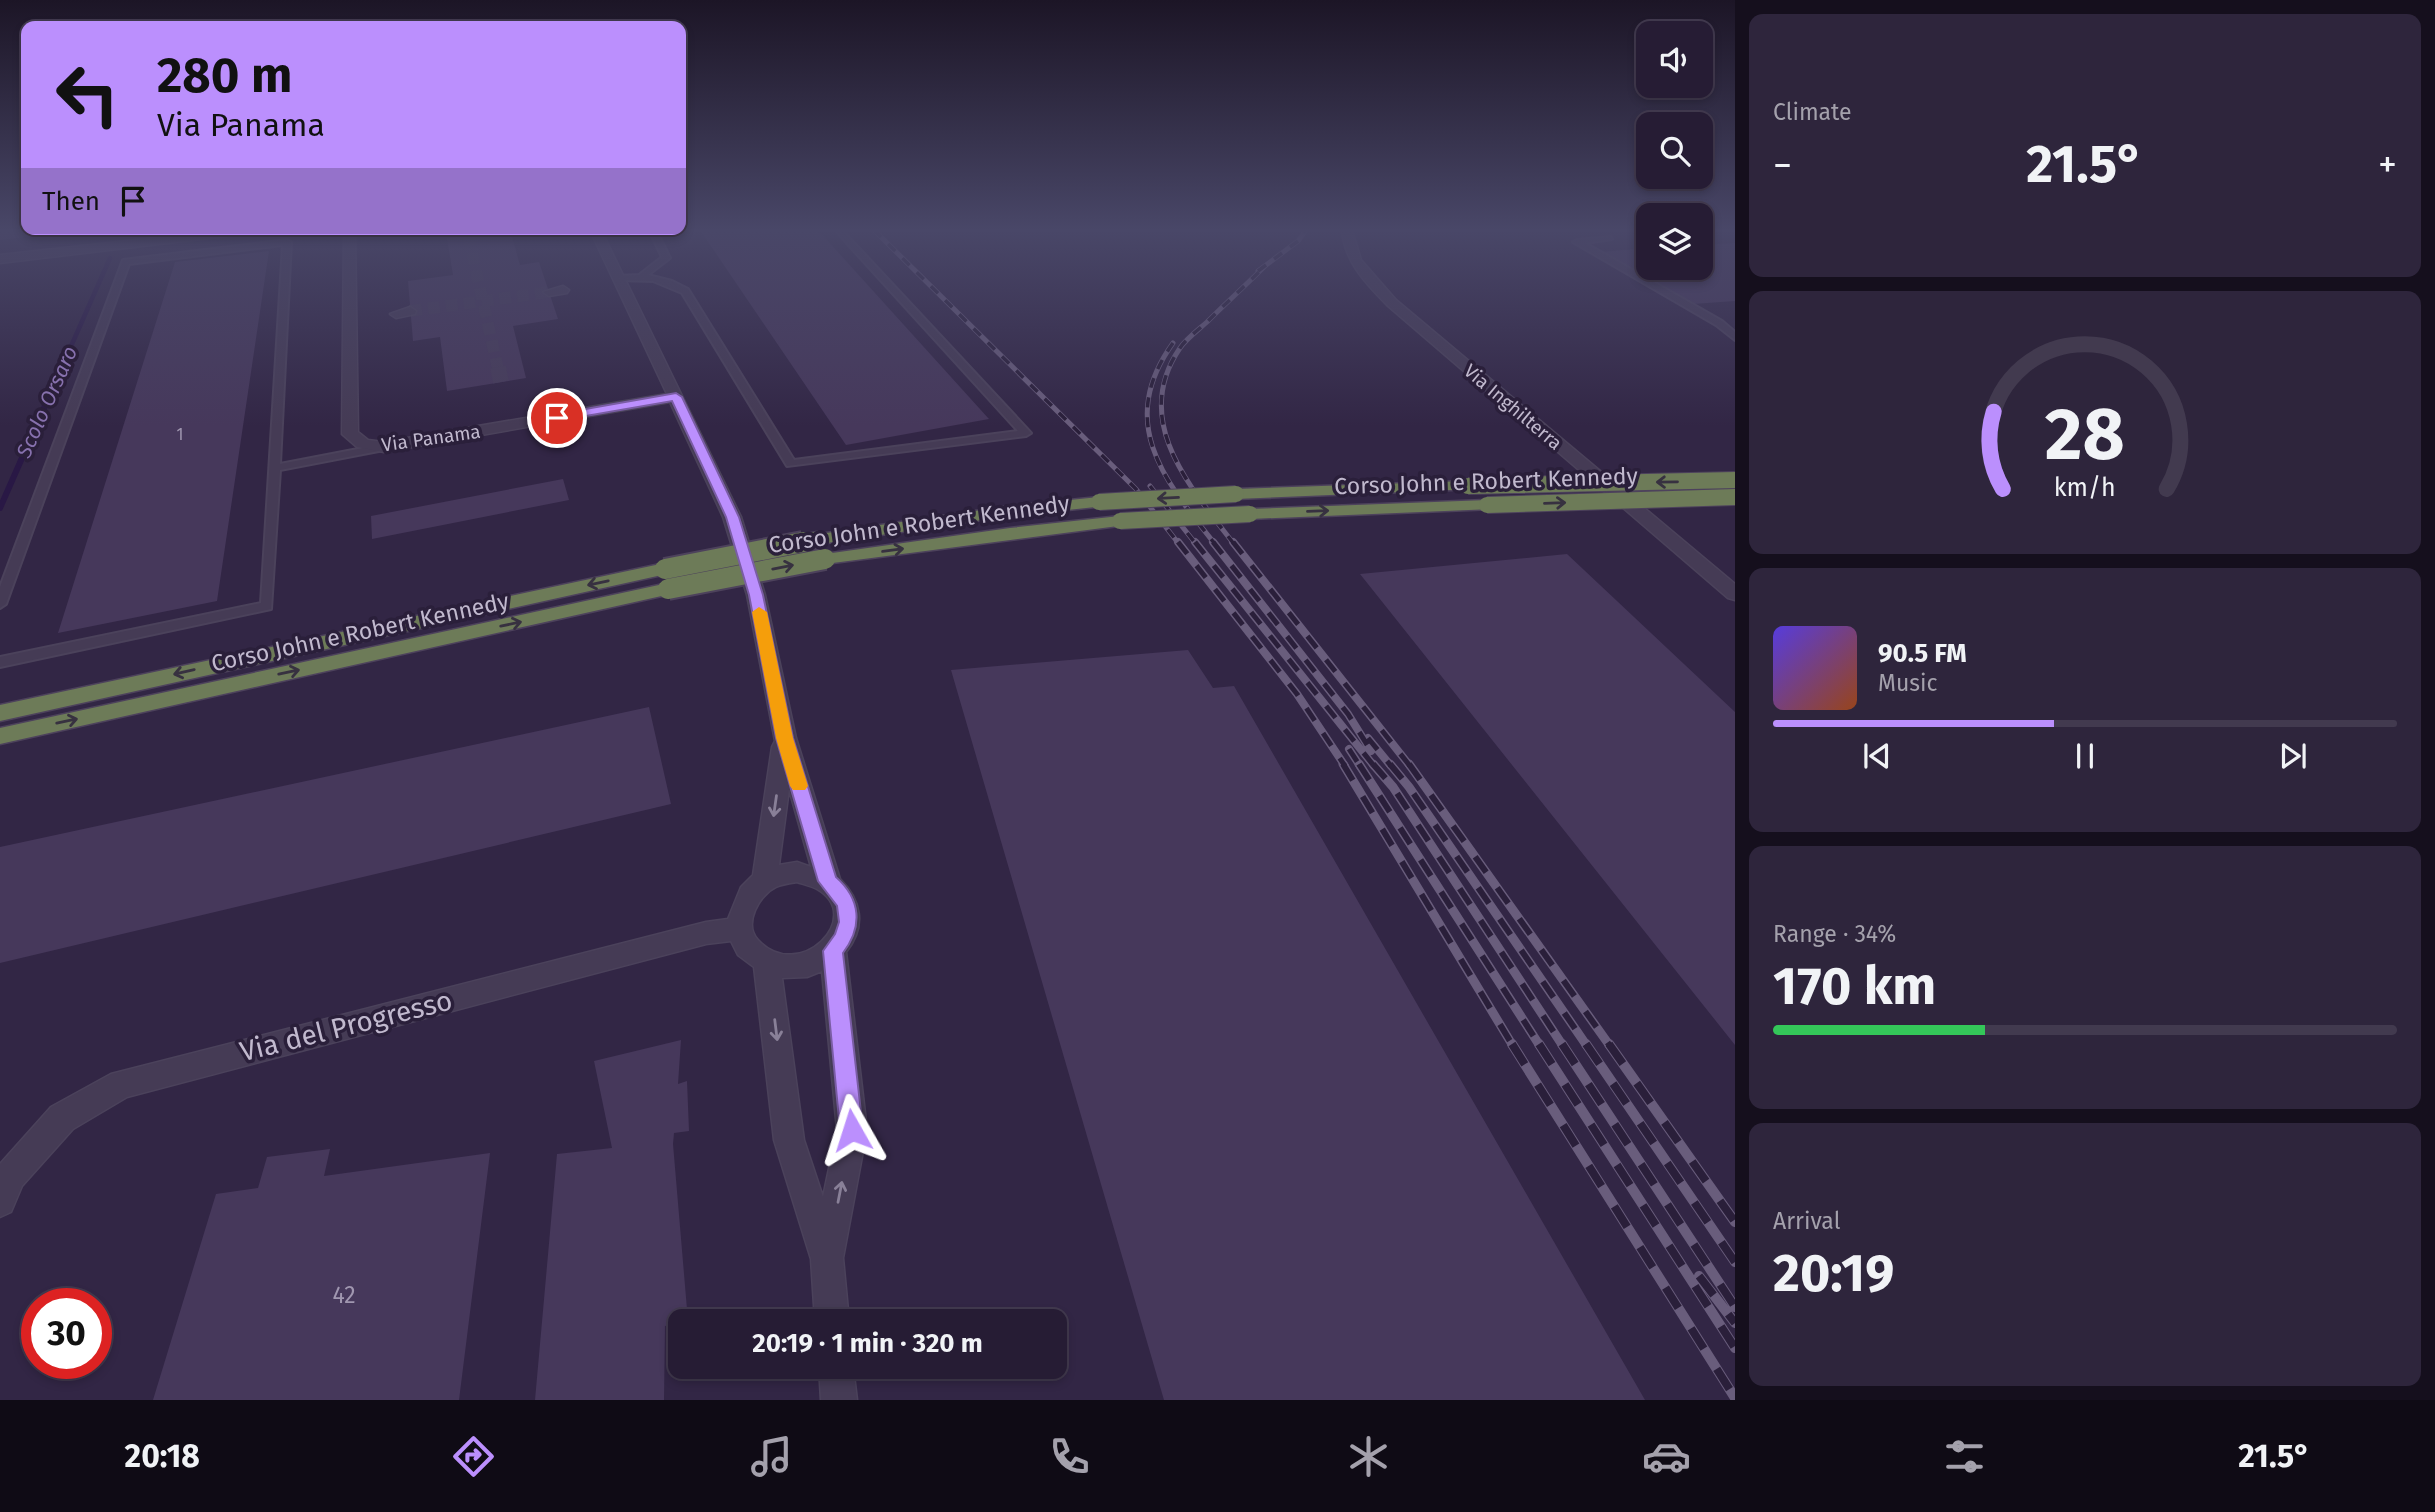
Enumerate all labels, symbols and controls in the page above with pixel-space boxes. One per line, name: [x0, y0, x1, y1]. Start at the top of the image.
map controls: [1636, 21, 1713, 280]
button: sound: [1636, 21, 1713, 98]
text: 280 m: [157, 46, 293, 105]
icon: left: [42, 49, 133, 140]
text: Climate: [1773, 98, 1852, 126]
text: Via Panama: [157, 106, 325, 144]
button: search: [1636, 112, 1713, 189]
text: 21.5°: [2026, 133, 2144, 196]
text: −: [1773, 142, 1792, 188]
text: +: [2378, 142, 2397, 188]
icon: arrive: [114, 182, 152, 220]
text: Then: [42, 186, 100, 217]
button: layers: [1636, 203, 1713, 280]
water label: Scolo Orsaro: [10, 342, 83, 463]
street label: Via Inghilterra: [1459, 359, 1567, 455]
pin: [527, 388, 587, 448]
text: 28: [2045, 391, 2125, 478]
icon: arrive: [538, 399, 576, 437]
street label: Via Panama: [380, 420, 482, 456]
house number: 1: [177, 425, 183, 444]
street label: Corso John e Robert Kennedy: [1334, 462, 1639, 500]
text: km/h: [2054, 473, 2116, 503]
one-way arrow: [1656, 475, 1679, 488]
street label: Corso John e Robert Kennedy: [767, 489, 1072, 559]
one-way arrow: [1157, 491, 1180, 504]
one-way arrow: [1543, 496, 1566, 510]
one-way arrow: [1307, 504, 1330, 518]
one-way arrow: [881, 543, 904, 556]
one-way arrow: [771, 560, 794, 574]
one-way arrow: [587, 576, 610, 590]
street label: Corso John e Robert Kennedy: [209, 587, 512, 677]
one-way arrow: [499, 616, 522, 630]
text: 90.5 FM: [1878, 638, 1967, 669]
one-way arrow: [277, 665, 300, 679]
one-way arrow: [173, 666, 196, 679]
text: Music: [1878, 669, 1938, 697]
one-way arrow: [55, 714, 78, 728]
icon: previous: [1858, 737, 1896, 775]
icon: pause: [2066, 737, 2104, 775]
icon: next: [2274, 737, 2312, 775]
one-way arrow: [769, 794, 782, 816]
text: Range · 34%: [1773, 920, 1896, 948]
text: 170 km: [1773, 955, 1936, 1018]
street label: Via del Progresso: [236, 984, 456, 1068]
one-way arrow: [769, 1019, 782, 1041]
position arrow: [815, 1093, 889, 1167]
one-way arrow: [833, 1181, 847, 1204]
text: Arrival: [1773, 1207, 1840, 1235]
text: 20:19: [1773, 1242, 1894, 1305]
house number: 42: [332, 1281, 356, 1309]
speed limit sign: 30: [21, 1288, 112, 1379]
text: 20:19 · 1 min · 320 m: [752, 1328, 983, 1359]
icon: directions: [449, 1432, 498, 1481]
icon: music: [747, 1432, 796, 1481]
icon: phone: [1045, 1432, 1094, 1481]
icon: climate: [1344, 1432, 1393, 1481]
icon: car: [1642, 1432, 1691, 1481]
icon: filters: [1940, 1432, 1989, 1481]
text: 20:18: [125, 1437, 200, 1475]
text: 21.5°: [2238, 1437, 2310, 1475]

